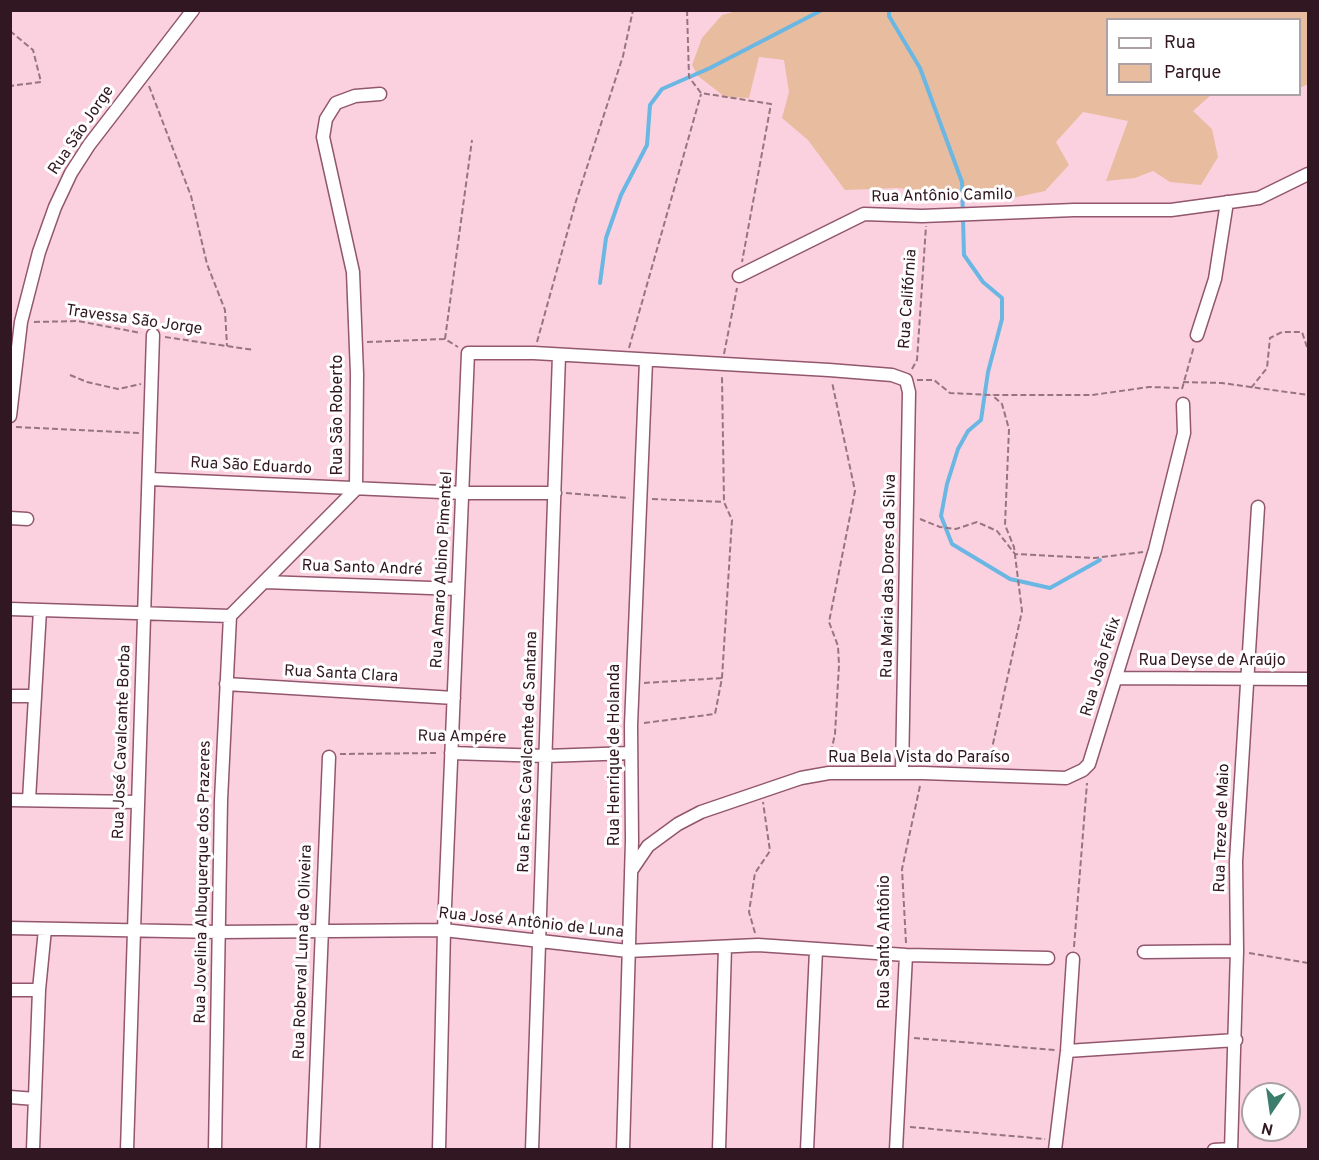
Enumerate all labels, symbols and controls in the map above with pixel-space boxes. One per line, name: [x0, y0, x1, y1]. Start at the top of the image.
legend: [1106, 18, 1301, 96]
text: Rua: [1164, 32, 1195, 55]
text: Parque: [1164, 62, 1221, 85]
street label: Rua São Jorge: [45, 83, 119, 179]
street label: Rua Antônio Camilo: [871, 186, 1013, 208]
street label: Rua Califórnia: [896, 248, 922, 350]
street label: Travessa São Jorge: [65, 302, 203, 340]
street label: Rua São Roberto: [329, 355, 349, 475]
street label: Rua São Eduardo: [190, 454, 312, 480]
street label: Rua Amaro Albino Pimentel: [428, 471, 458, 669]
street label: Rua Maria das Dores da Silva: [879, 474, 901, 678]
street label: Rua Santo André: [301, 557, 423, 581]
street label: Rua João Félix: [1078, 615, 1126, 719]
street label: Rua Enéas Cavalcante de Santana: [515, 631, 543, 873]
street label: Rua José Cavalcante Borba: [110, 644, 136, 840]
street label: Rua Deyse de Araújo: [1138, 652, 1286, 672]
street label: Rua Santa Clara: [283, 662, 399, 688]
street label: Rua Henrique de Holanda: [606, 664, 626, 846]
street label: Rua Ampére: [418, 728, 506, 748]
street label: Rua Jovelina Albuquerque dos Prazeres: [192, 740, 216, 1024]
street label: Rua Bela Vista do Paraíso: [828, 749, 1010, 769]
street label: Rua Treze de Maio: [1211, 763, 1235, 893]
street label: Rua Roberval Luna de Oliveira: [291, 844, 317, 1060]
street label: Rua Santo Antônio: [876, 875, 896, 1009]
street label: Rua José Antônio de Luna: [437, 905, 625, 943]
north arrow: [1241, 1082, 1301, 1142]
text: N: [1260, 1117, 1275, 1139]

